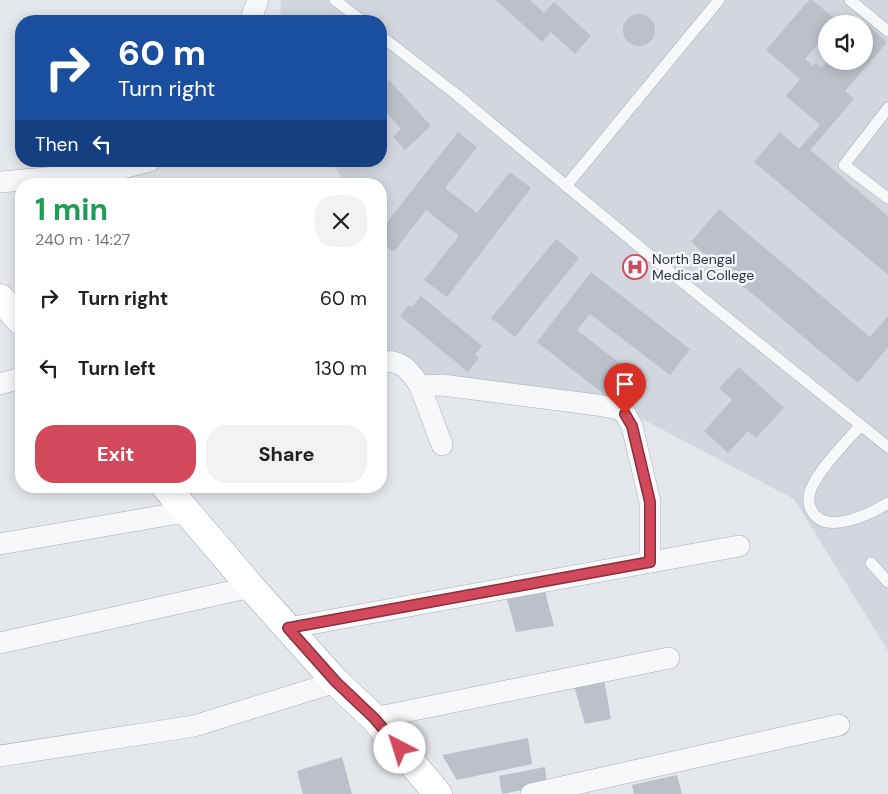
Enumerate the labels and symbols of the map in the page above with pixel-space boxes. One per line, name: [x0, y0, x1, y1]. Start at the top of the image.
place label: North Bengal Medical College: [652, 250, 754, 284]
hospital icon: North Bengal Medical College: [622, 254, 648, 280]
pin: [604, 363, 646, 414]
position arrow: [373, 721, 425, 773]

